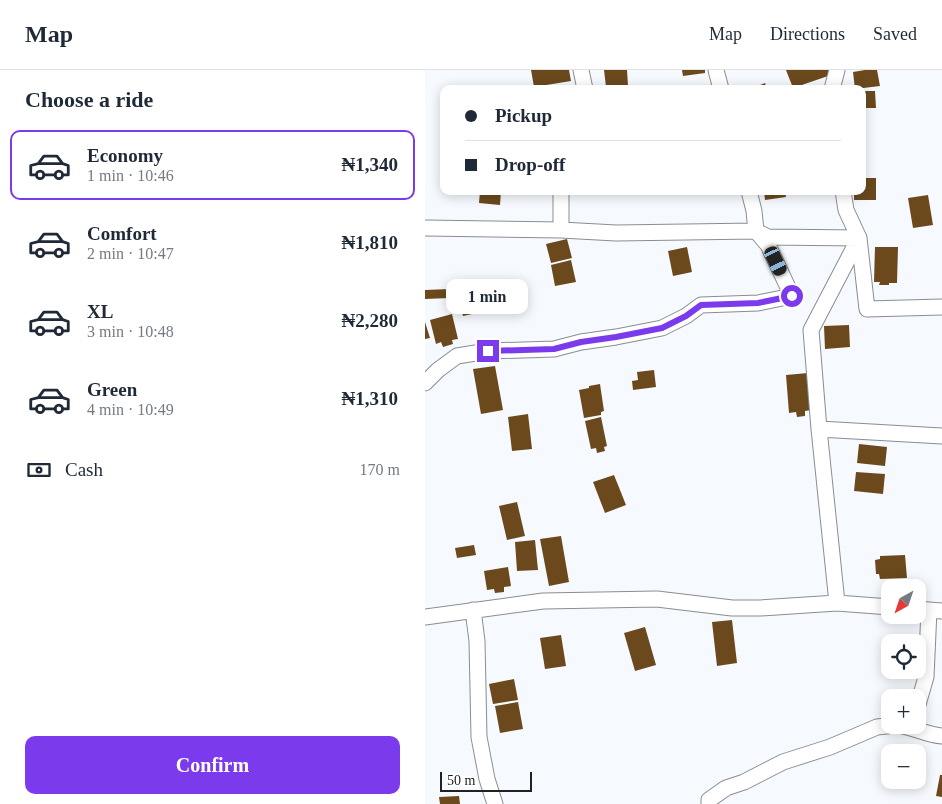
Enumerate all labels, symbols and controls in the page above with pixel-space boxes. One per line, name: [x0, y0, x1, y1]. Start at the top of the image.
text: Map: [25, 21, 73, 47]
text: Map: [709, 24, 742, 44]
text: Directions: [770, 24, 845, 44]
text: Saved: [873, 24, 917, 44]
text: Choose a ride: [25, 87, 153, 112]
text: Pickup: [495, 105, 552, 126]
icon: car: [27, 143, 72, 188]
text: Economy: [87, 145, 163, 166]
text: ₦1,340: [342, 154, 398, 175]
text: Drop-off: [495, 154, 565, 175]
text: 1 min · 10:46: [87, 167, 174, 184]
icon: car: [27, 221, 72, 266]
text: Comfort: [87, 223, 157, 244]
text: ₦1,810: [342, 232, 398, 253]
car: [762, 244, 789, 278]
text: 2 min · 10:47: [87, 245, 174, 262]
callout: 1 min: [447, 278, 529, 314]
route start: [781, 285, 803, 307]
text: 1 min: [468, 288, 506, 305]
icon: car: [27, 299, 72, 344]
text: XL: [87, 301, 113, 322]
text: ₦2,280: [342, 310, 398, 331]
text: 3 min · 10:48: [87, 323, 174, 340]
route end: [477, 340, 499, 362]
icon: car: [27, 377, 72, 422]
text: Green: [87, 379, 137, 400]
text: ₦1,310: [342, 388, 398, 409]
text: 4 min · 10:49: [87, 401, 174, 418]
icon: cash: [25, 456, 53, 484]
text: Cash: [65, 459, 103, 480]
text: 170 m: [360, 461, 400, 478]
north arrow: [881, 579, 926, 624]
map controls: [881, 579, 926, 789]
button: locate: [881, 634, 926, 679]
button: +: [881, 689, 926, 734]
button: Confirm: [25, 736, 400, 794]
button: −: [881, 744, 926, 789]
scale bar: [440, 769, 533, 792]
text: 50 m: [447, 773, 475, 788]

